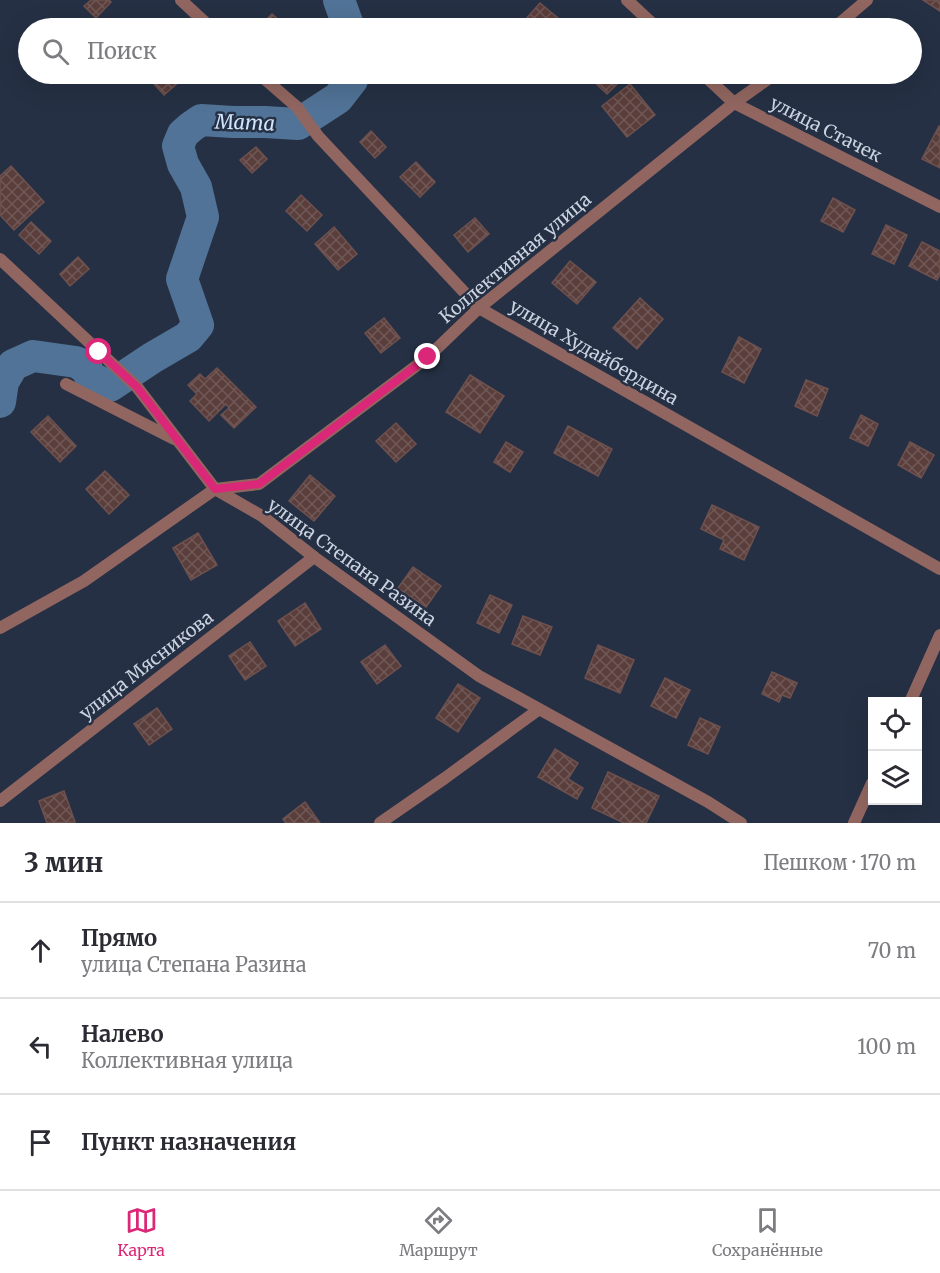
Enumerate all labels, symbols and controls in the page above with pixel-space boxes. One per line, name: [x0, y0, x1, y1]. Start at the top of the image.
search box: [18, 18, 922, 84]
icon: search: [39, 35, 72, 68]
text: Поиск: [87, 37, 157, 65]
street label: улица Стачек: [766, 91, 886, 167]
water label: Мата: [214, 108, 275, 136]
street label: Коллективная улица: [434, 188, 596, 328]
street label: улица Худайбердина: [505, 294, 683, 410]
route start: [85, 338, 111, 364]
route end: [414, 343, 440, 369]
street label: улица Степана Разина: [263, 493, 441, 631]
street label: улица Мясникова: [74, 605, 218, 724]
map controls: [868, 697, 922, 805]
button: locate: [868, 697, 922, 751]
button: layers: [868, 751, 922, 805]
text: 3 мин: [24, 846, 103, 879]
text: Пешком · 170 m: [763, 850, 916, 875]
text: Прямо: [81, 924, 157, 952]
icon: ahead: [24, 934, 57, 967]
text: 70 m: [868, 938, 916, 963]
text: улица Степана Разина: [81, 952, 307, 977]
text: Налево: [81, 1020, 164, 1048]
icon: left: [24, 1030, 57, 1063]
text: 100 m: [857, 1034, 916, 1059]
text: Коллективная улица: [81, 1048, 293, 1073]
icon: arrive: [24, 1126, 57, 1159]
text: Пункт назначения: [81, 1128, 296, 1156]
tab: Карта: [117, 1204, 165, 1260]
tab: Маршрут: [399, 1204, 478, 1260]
tab: Сохранённые: [712, 1204, 823, 1260]

